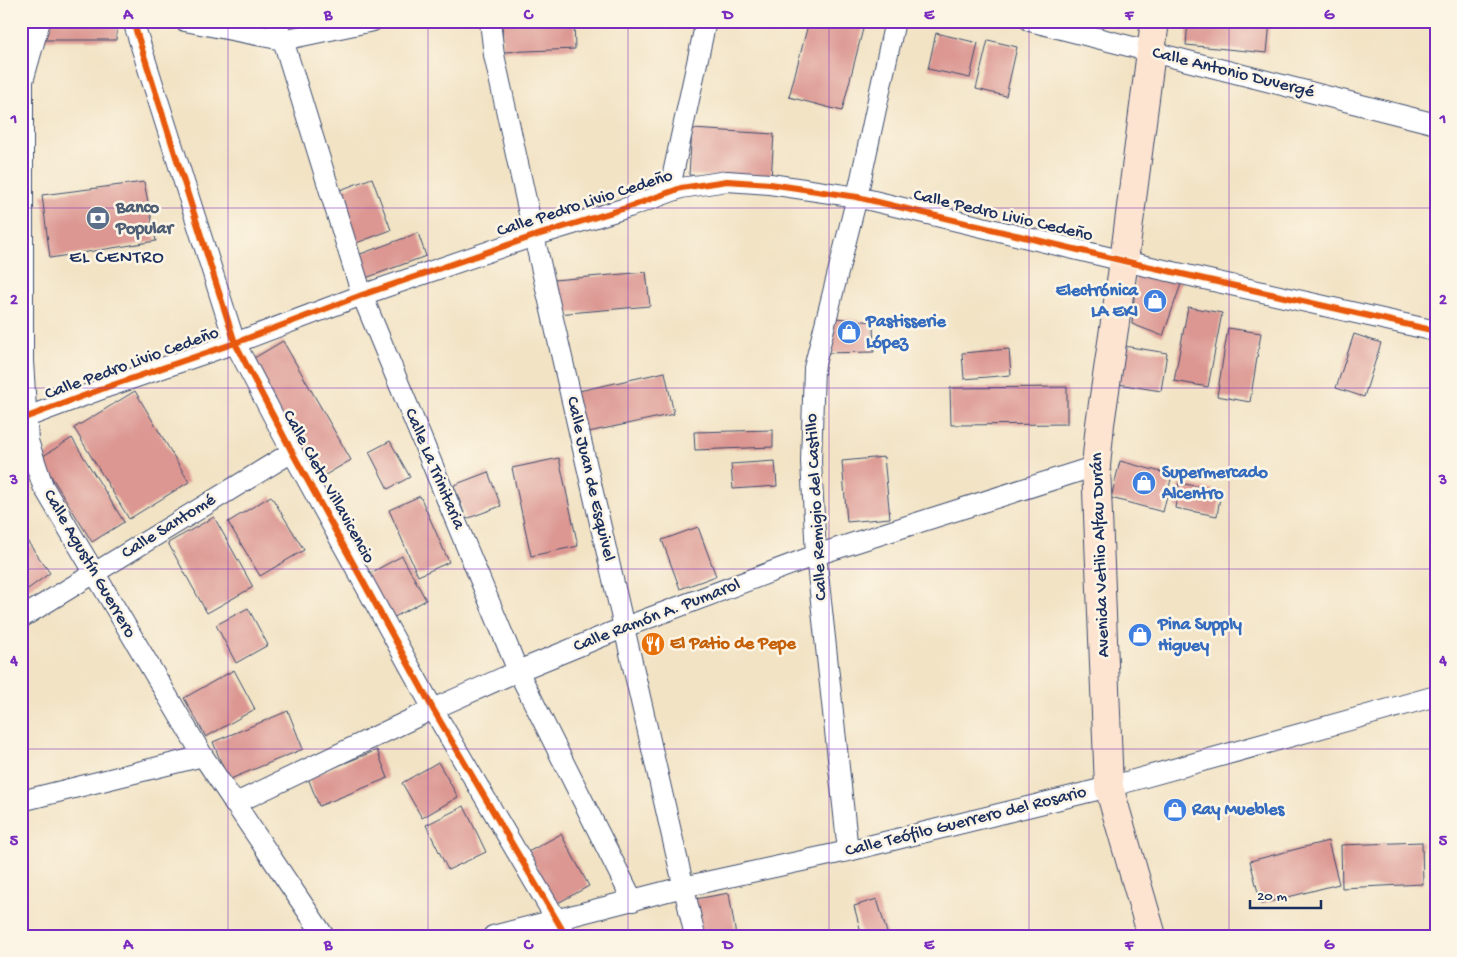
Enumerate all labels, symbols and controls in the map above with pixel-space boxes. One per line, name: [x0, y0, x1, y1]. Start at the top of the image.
text: A: [122, 7, 134, 26]
text: B: [323, 7, 333, 26]
text: C: [523, 7, 534, 26]
text: D: [721, 7, 734, 26]
text: E: [924, 7, 935, 26]
text: F: [1124, 7, 1135, 26]
text: G: [1324, 7, 1335, 26]
street label: Calle Antonio Duvergé: [1150, 43, 1317, 103]
text: 1: [10, 111, 17, 130]
text: 1: [1439, 111, 1446, 130]
street label: Calle Pedro Livio Cedeño: [494, 166, 676, 242]
street label: Calle Pedro Livio Cedeño: [911, 185, 1095, 247]
place label: Banco Popular: [115, 198, 176, 240]
bank icon: Banco Popular: [85, 205, 111, 231]
district label: EL CENTRO: [69, 247, 165, 270]
place label: Electrónica LA EKI: [1056, 281, 1139, 323]
shop icon: Electrónica LA EKI: [1142, 288, 1168, 314]
text: 2: [10, 292, 18, 311]
text: 2: [1439, 292, 1447, 311]
place label: Pastisserie López: [865, 312, 947, 354]
shop icon: Pastisserie López: [836, 319, 862, 345]
street label: Calle Pedro Livio Cedeño: [42, 323, 222, 405]
street label: Calle Juan de Esquivel: [561, 395, 619, 563]
street label: Calle La Trinitaria: [399, 405, 469, 534]
street label: Calle Cleto Villavicencio: [277, 407, 379, 567]
street label: Calle Remigio del Castillo: [802, 413, 832, 601]
street label: Avenida Vetilio Alfau Durán: [1087, 452, 1115, 658]
place label: Supermercado Alcentro: [1161, 463, 1268, 505]
shop icon: Supermercado Alcentro: [1131, 470, 1157, 496]
text: 3: [9, 472, 18, 491]
text: 3: [1438, 472, 1447, 491]
street label: Calle Agustín Guerrero: [38, 486, 140, 642]
street label: Calle Santomé: [118, 489, 220, 564]
street label: Calle Ramón A. Pumarol: [571, 574, 743, 658]
place label: Pina Supply Higuey: [1157, 615, 1242, 657]
shop icon: Pina Supply Higuey: [1127, 622, 1153, 648]
restaurant icon: El Patio de Pepe: [640, 631, 666, 657]
place label: El Patio de Pepe: [670, 634, 796, 655]
text: 4: [9, 653, 18, 672]
text: 4: [1438, 653, 1447, 672]
street label: Calle Teófilo Guerrero del Rosario: [843, 782, 1089, 862]
shop icon: Ray Muebles: [1162, 797, 1188, 823]
place label: Ray Muebles: [1191, 800, 1286, 821]
text: 5: [10, 833, 19, 852]
text: 5: [1439, 833, 1448, 852]
scale bar: [1250, 877, 1321, 909]
text: 20 m: [1257, 888, 1287, 906]
text: A: [122, 937, 134, 956]
text: B: [323, 937, 333, 956]
text: C: [523, 937, 534, 956]
text: D: [721, 937, 734, 956]
text: E: [924, 937, 935, 956]
text: F: [1124, 937, 1135, 956]
text: G: [1324, 937, 1335, 956]

